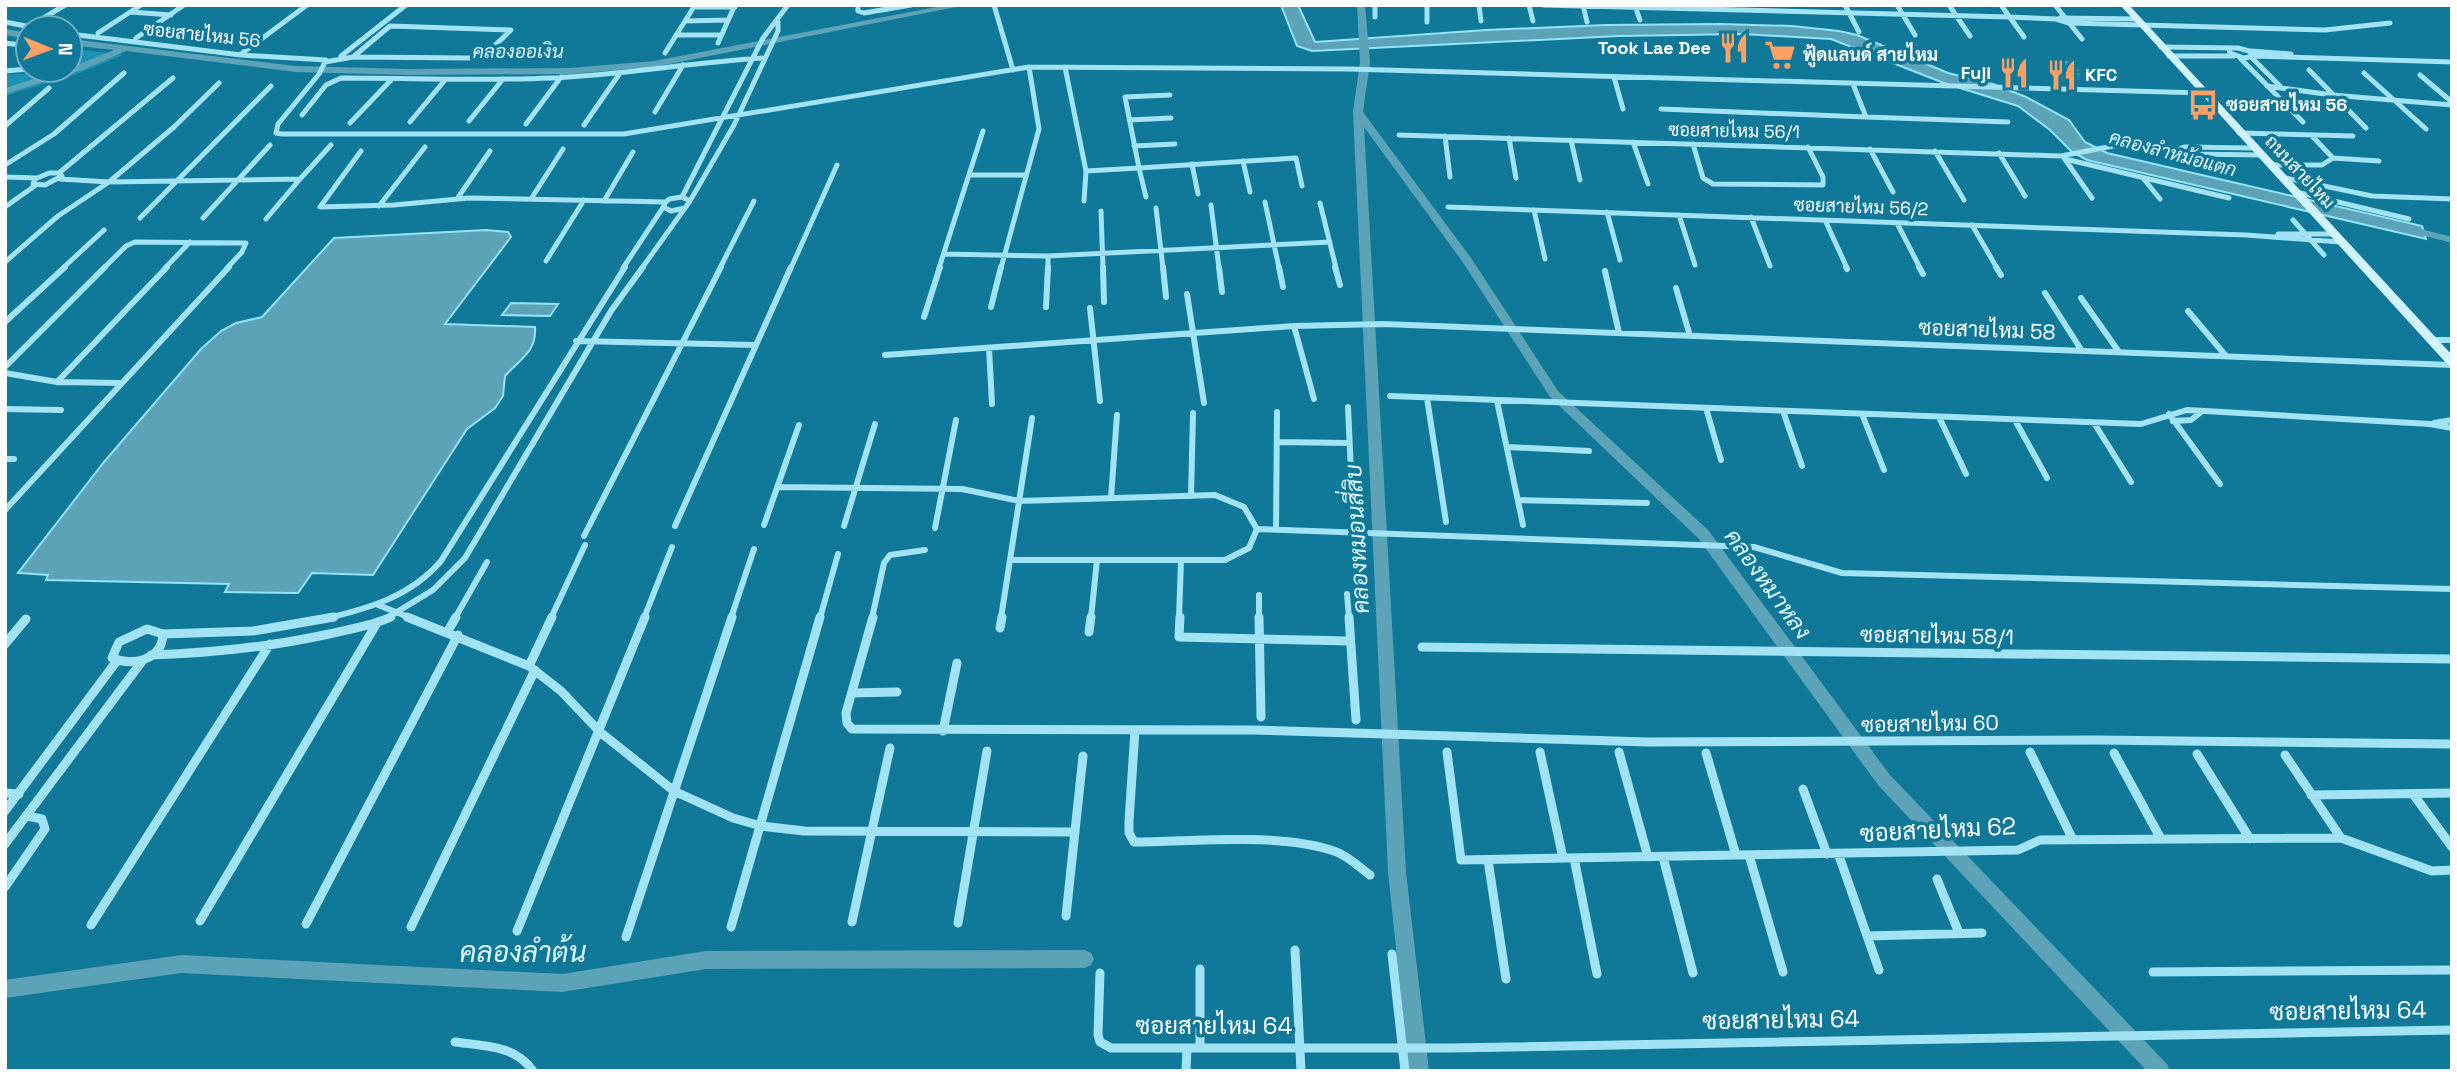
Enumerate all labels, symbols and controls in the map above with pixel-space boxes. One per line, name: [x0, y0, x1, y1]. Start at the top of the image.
north arrow: [14, 14, 84, 84]
street label: ซอยสายไหม 56: [142, 16, 262, 52]
restaurant icon: Took Lae Dee: [1717, 31, 1751, 65]
place label: Took Lae Dee: [1598, 36, 1711, 59]
supermarket icon: ฟู้ดแลนด์ สายไหม: [1763, 38, 1797, 72]
water label: คลองออเงิน: [472, 39, 564, 64]
place label: ฟู้ดแลนด์ สายไหม: [1803, 42, 1938, 68]
text: N: [53, 43, 78, 56]
restaurant icon: Fuji: [1997, 56, 2031, 90]
restaurant icon: KFC: [2045, 58, 2079, 92]
place label: Fuji: [1961, 61, 1991, 84]
place label: KFC: [2085, 63, 2117, 86]
bus stop icon: ซอยสายไหม 56: [2186, 88, 2220, 122]
place label: ซอยสายไหม 56: [2226, 92, 2347, 116]
street label: ซอยสายไหม 56/1: [1668, 117, 1800, 143]
water label: คลองลำหม้อแตก: [2106, 124, 2239, 183]
street label: ถนนสายไหม: [2260, 129, 2341, 213]
street label: ซอยสายไหม 56/2: [1793, 192, 1929, 220]
street label: ซอยสายไหม 58: [1918, 314, 2056, 345]
water label: คลองหมอนสี่สิบ: [1332, 463, 1376, 615]
water label: คลองหมาหลง: [1718, 523, 1818, 645]
street label: ซอยสายไหม 58/1: [1860, 621, 2014, 650]
street label: ซอยสายไหม 60: [1861, 709, 1999, 738]
street label: ซอยสายไหม 62: [1859, 810, 2017, 849]
water label: คลองลำต้น: [460, 933, 587, 970]
street label: ซอยสายไหม 64: [2269, 994, 2427, 1027]
street label: ซอยสายไหม 64: [1702, 1003, 1860, 1036]
street label: ซอยสายไหม 64: [1135, 1010, 1293, 1041]

